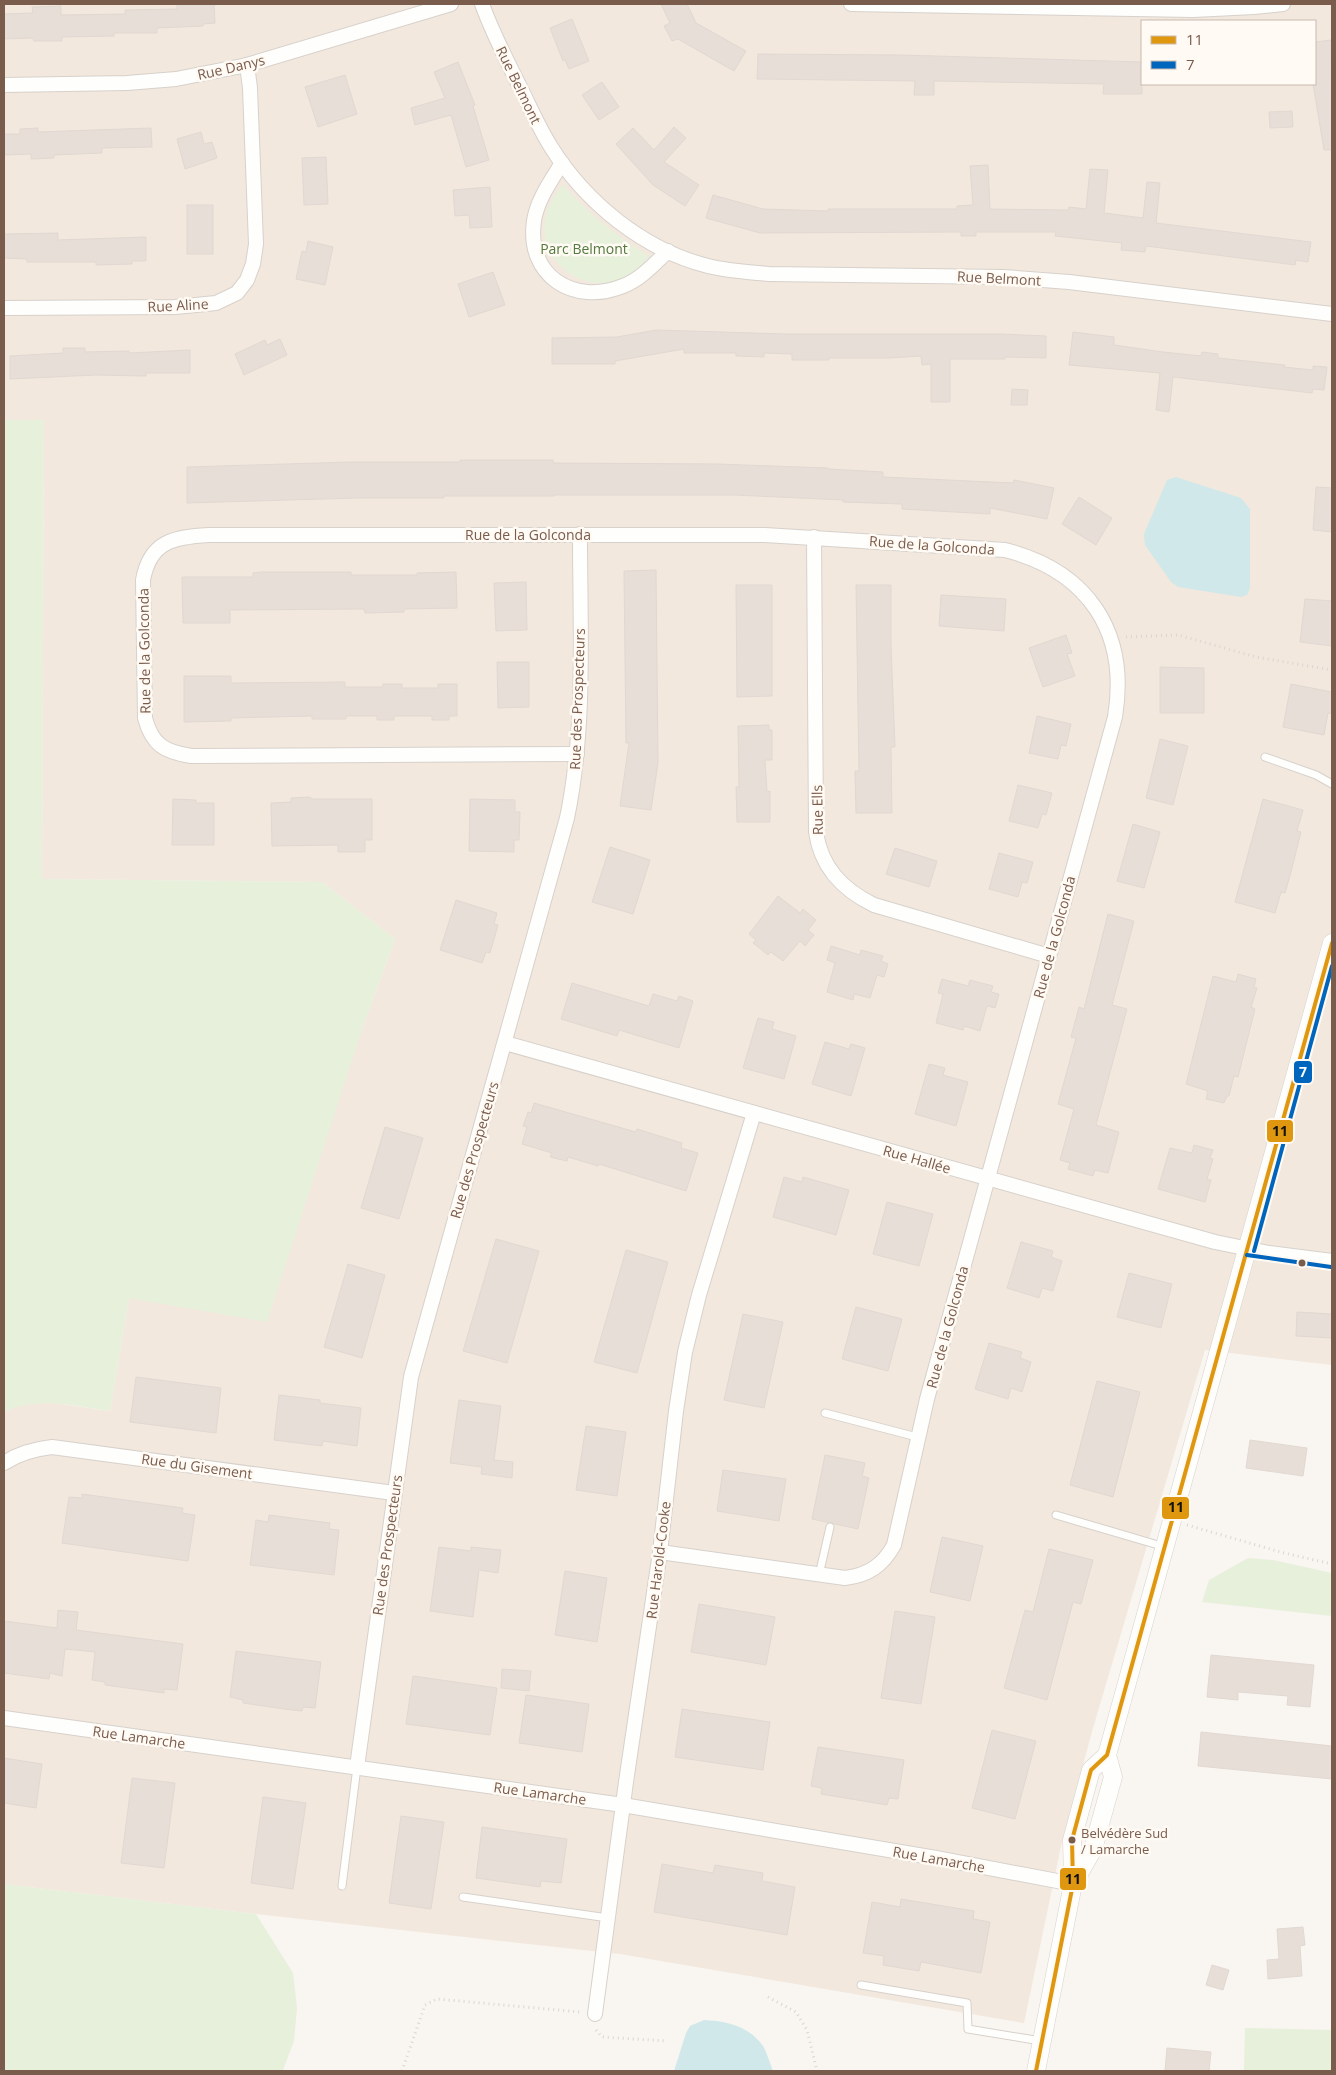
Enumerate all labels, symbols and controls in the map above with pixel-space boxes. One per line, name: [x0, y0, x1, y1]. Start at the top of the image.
legend: [1141, 20, 1316, 85]
text: 11: [1186, 29, 1203, 49]
street label: Rue Belmont: [492, 43, 546, 127]
street label: Rue Danys: [195, 50, 267, 84]
text: 7: [1186, 54, 1195, 74]
park label: Parc Belmont: [540, 239, 628, 258]
street label: Rue Belmont: [956, 266, 1042, 290]
street label: Rue Aline: [147, 294, 209, 316]
street label: Rue de la Golconda: [465, 525, 591, 544]
street label: Rue de la Golconda: [869, 531, 995, 559]
street label: Rue de la Golconda: [133, 588, 155, 714]
street label: Rue des Prospecteurs: [565, 628, 589, 770]
street label: Rue Ells: [807, 784, 827, 835]
street label: Rue de la Golconda: [1029, 874, 1079, 1000]
line badge: 7: [1293, 1060, 1313, 1084]
text: 7: [1299, 1062, 1307, 1081]
street label: Rue des Prospecteurs: [445, 1079, 503, 1221]
line badge: 11: [1266, 1119, 1294, 1143]
text: 11: [1272, 1121, 1288, 1140]
street label: Rue Hallée: [881, 1140, 953, 1178]
unlabelled marker: [1297, 1258, 1307, 1268]
street label: Rue de la Golconda: [922, 1264, 972, 1390]
street label: Rue du Gisement: [140, 1449, 254, 1483]
street label: Rue des Prospecteurs: [368, 1473, 406, 1616]
line badge: 11: [1161, 1496, 1190, 1520]
text: 11: [1168, 1497, 1184, 1516]
street label: Rue Harold-Cooke: [641, 1500, 675, 1620]
street label: Rue Lamarche: [91, 1721, 187, 1753]
street label: Rue Lamarche: [492, 1777, 588, 1809]
place label: Belvédère Sud / Lamarche: [1081, 1824, 1168, 1858]
marker: Belvédère Sud / Lamarche: [1067, 1835, 1077, 1845]
street label: Rue Lamarche: [891, 1842, 987, 1876]
line badge: 11: [1059, 1867, 1087, 1891]
text: 11: [1065, 1869, 1081, 1888]

